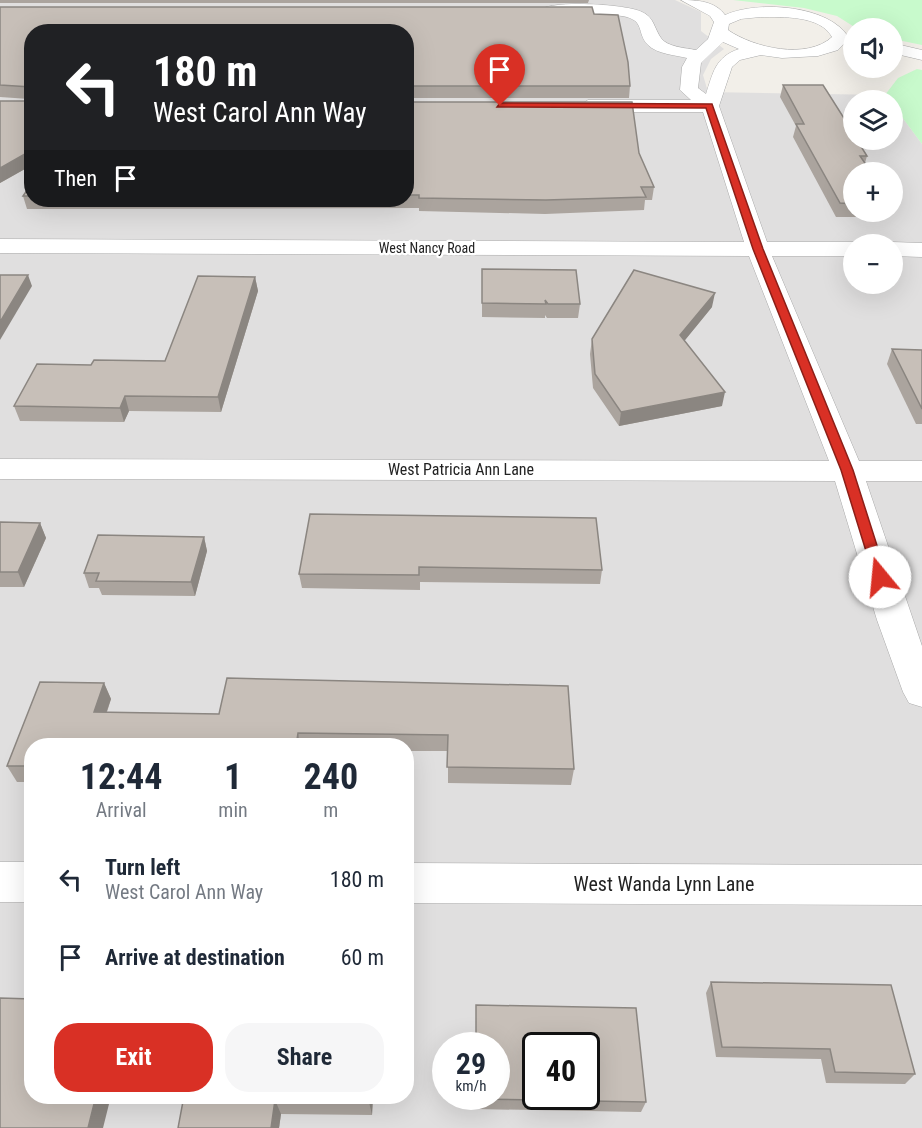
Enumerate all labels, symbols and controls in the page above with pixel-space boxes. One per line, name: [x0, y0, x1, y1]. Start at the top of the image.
map controls: [843, 18, 903, 294]
button: sound: [843, 18, 903, 78]
pin: [474, 44, 525, 106]
text: 180 m: [153, 47, 258, 96]
icon: left: [54, 48, 132, 126]
icon: arrive: [483, 53, 516, 86]
button: layers: [843, 90, 903, 150]
text: West Carol Ann Way: [153, 97, 367, 129]
icon: arrive: [109, 162, 142, 195]
button: +: [843, 162, 903, 222]
text: Then: [54, 166, 97, 191]
button: −: [843, 234, 903, 294]
street label: West Nancy Road: [379, 240, 475, 256]
street label: West Patricia Ann Lane: [388, 460, 534, 479]
position arrow: [848, 545, 912, 609]
text: 12:44: [80, 756, 162, 798]
text: 1: [224, 756, 242, 798]
text: 240: [304, 756, 358, 798]
text: Arrival: [96, 798, 147, 822]
text: min: [218, 798, 248, 822]
text: m: [323, 798, 338, 822]
text: Turn left: [105, 855, 180, 880]
icon: left: [54, 863, 87, 896]
text: 180 m: [330, 867, 384, 892]
street label: West Wanda Lynn Lane: [574, 872, 754, 896]
text: West Carol Ann Way: [105, 880, 263, 904]
icon: arrive: [54, 941, 87, 974]
text: Arrive at destination: [105, 945, 285, 970]
text: 60 m: [341, 945, 384, 970]
button: Exit: [54, 1023, 213, 1092]
button: Share: [225, 1023, 384, 1092]
speed limit sign: 40: [522, 1032, 600, 1110]
text: 29: [456, 1046, 486, 1081]
text: km/h: [456, 1077, 486, 1095]

